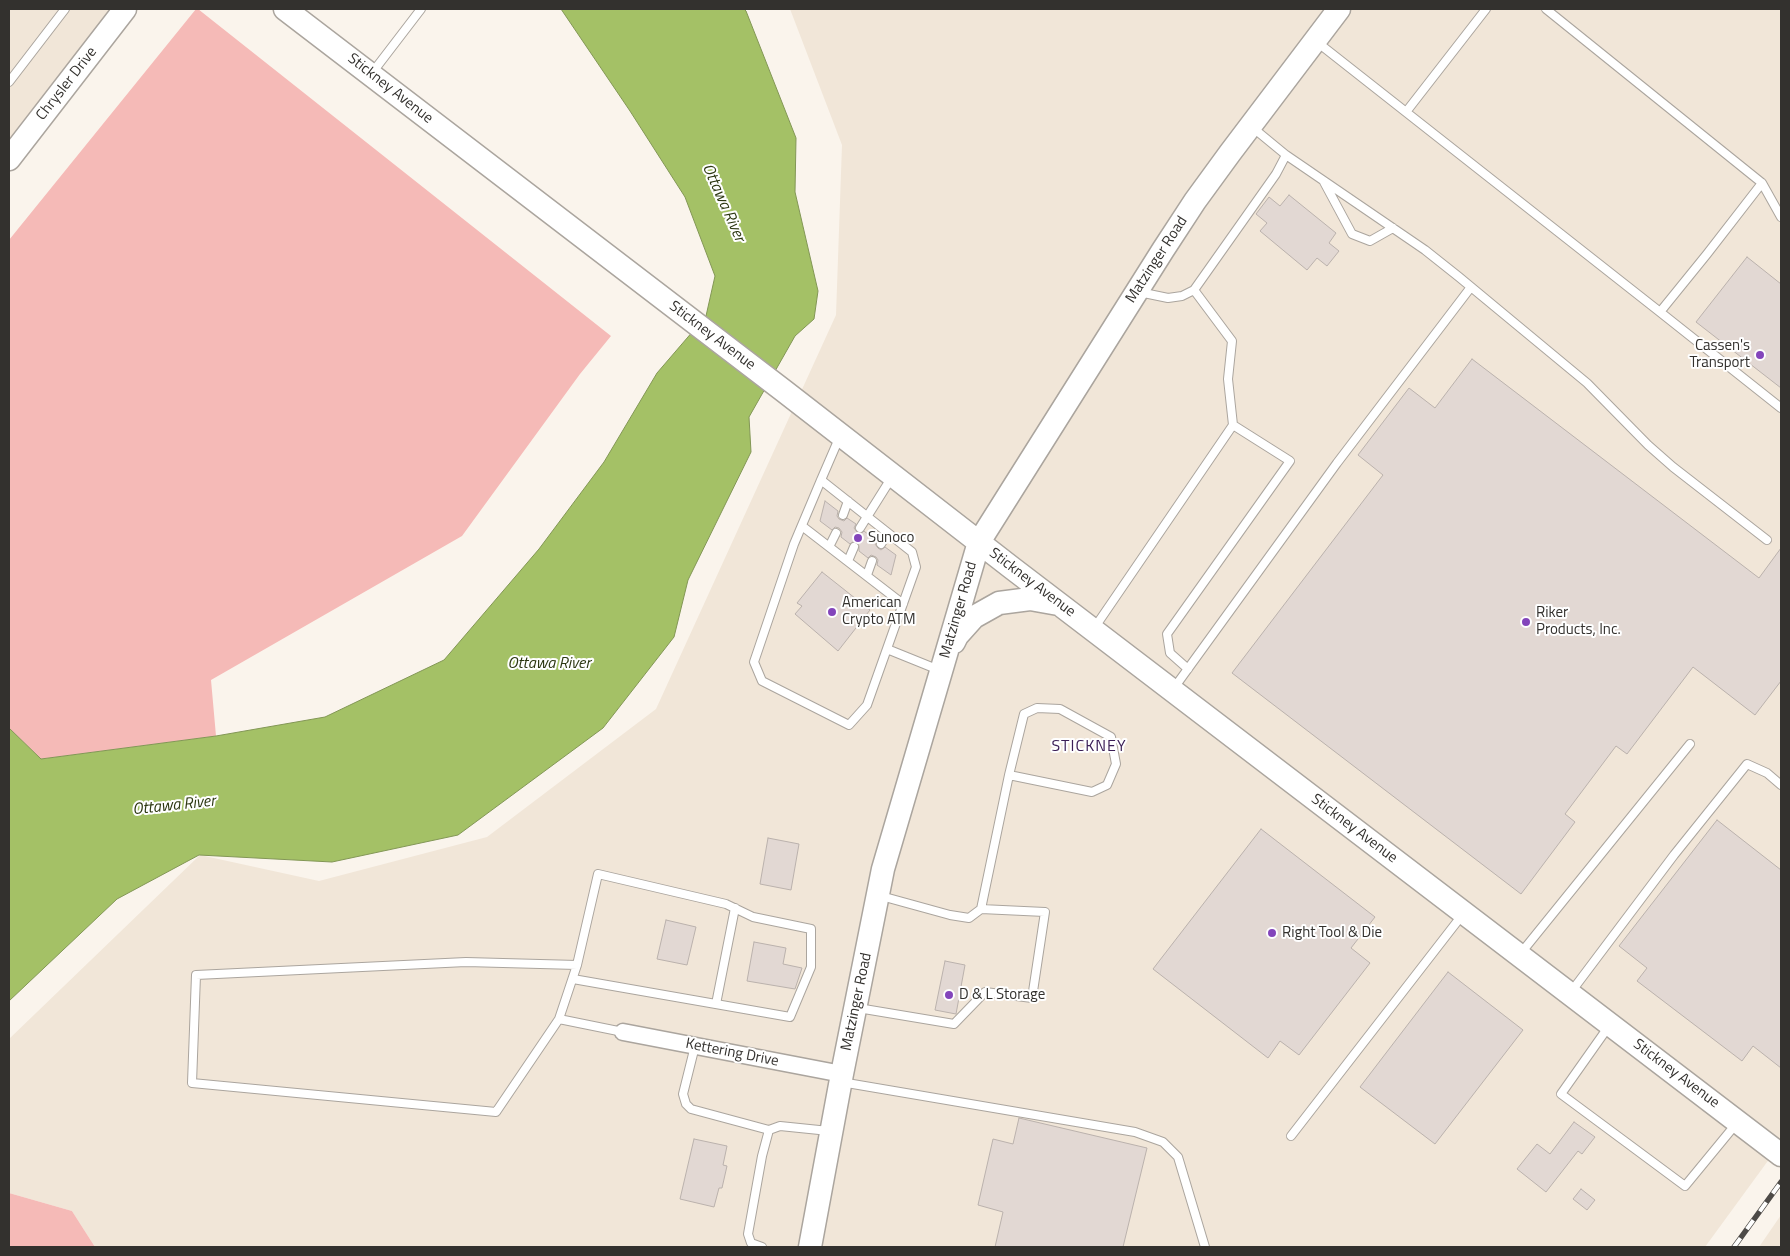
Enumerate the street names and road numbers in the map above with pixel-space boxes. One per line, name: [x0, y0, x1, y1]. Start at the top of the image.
street label: Chrysler Drive: [33, 44, 101, 124]
street label: Stickney Avenue: [344, 50, 436, 128]
street label: Matzinger Road: [1122, 213, 1192, 307]
street label: Stickney Avenue: [665, 298, 759, 374]
street label: Stickney Avenue: [985, 545, 1079, 621]
street label: Matzinger Road: [937, 560, 981, 660]
street label: Stickney Avenue: [1307, 791, 1401, 867]
street label: Matzinger Road: [838, 951, 876, 1053]
street label: Kettering Drive: [684, 1035, 780, 1071]
street label: Stickney Avenue: [1629, 1036, 1723, 1112]

